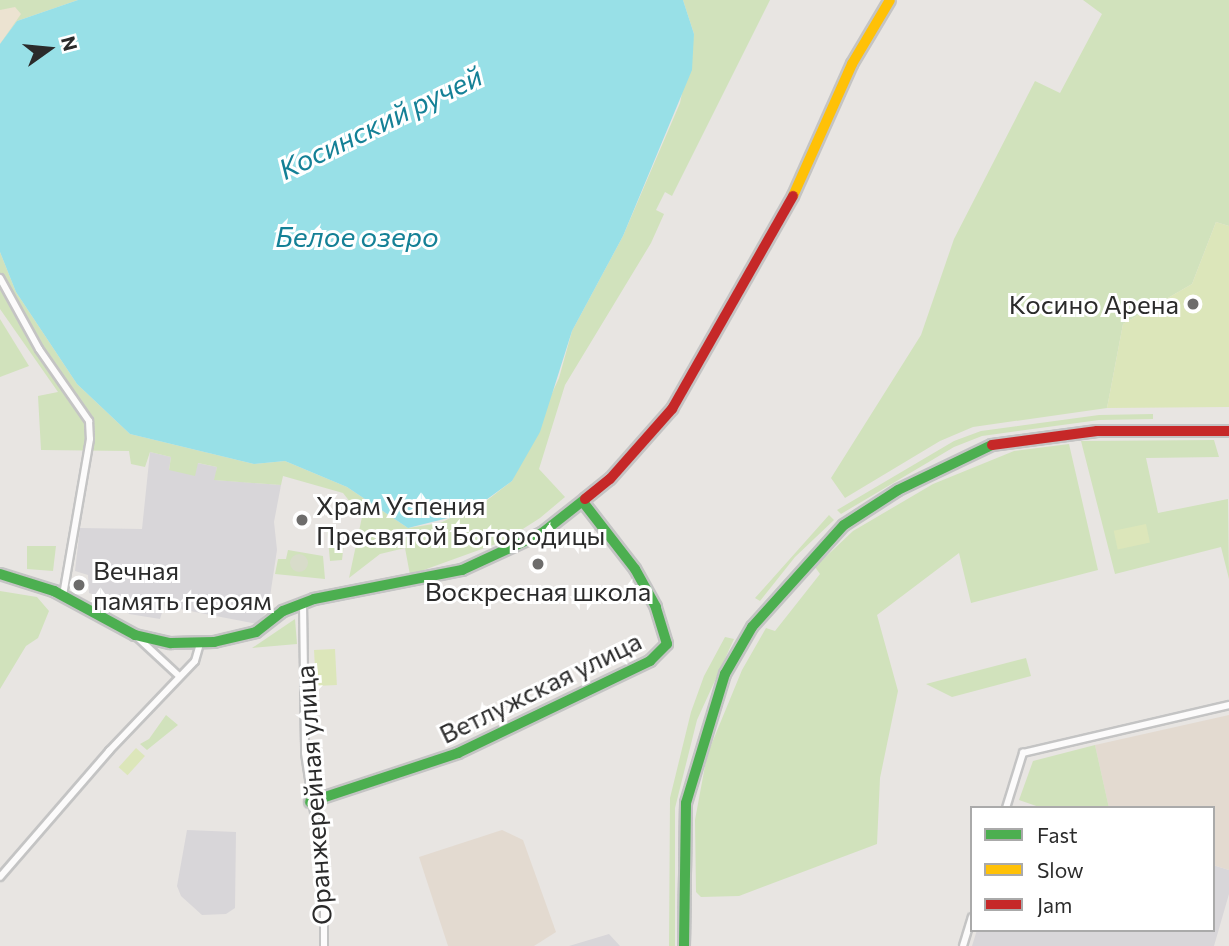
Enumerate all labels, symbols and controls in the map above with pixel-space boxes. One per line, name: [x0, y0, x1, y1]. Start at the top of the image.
north arrow: [14, 14, 84, 84]
text: N: [57, 34, 83, 53]
water label: Косинский ручей: [273, 58, 487, 186]
water label: Белое озеро: [275, 219, 439, 253]
place label: Косино Арена: [1009, 288, 1179, 320]
marker: Косино Арена: [1185, 296, 1201, 312]
place label: Храм Успения Пресвятой Богородицы: [316, 489, 605, 550]
marker: Храм Успения Пресвятой Богородицы: [294, 512, 310, 528]
place label: Вечная память героям: [93, 554, 272, 616]
marker: Воскресная школа: [530, 556, 546, 572]
place label: Воскресная школа: [425, 575, 651, 607]
marker: Вечная память героям: [71, 577, 87, 593]
street label: Ветлужская улица: [434, 625, 646, 749]
street label: Оранжерейная улица: [288, 664, 338, 926]
legend: [970, 806, 1215, 932]
text: Fast: [1037, 822, 1078, 847]
text: Slow: [1037, 857, 1084, 882]
text: Jam: [1037, 892, 1072, 917]

